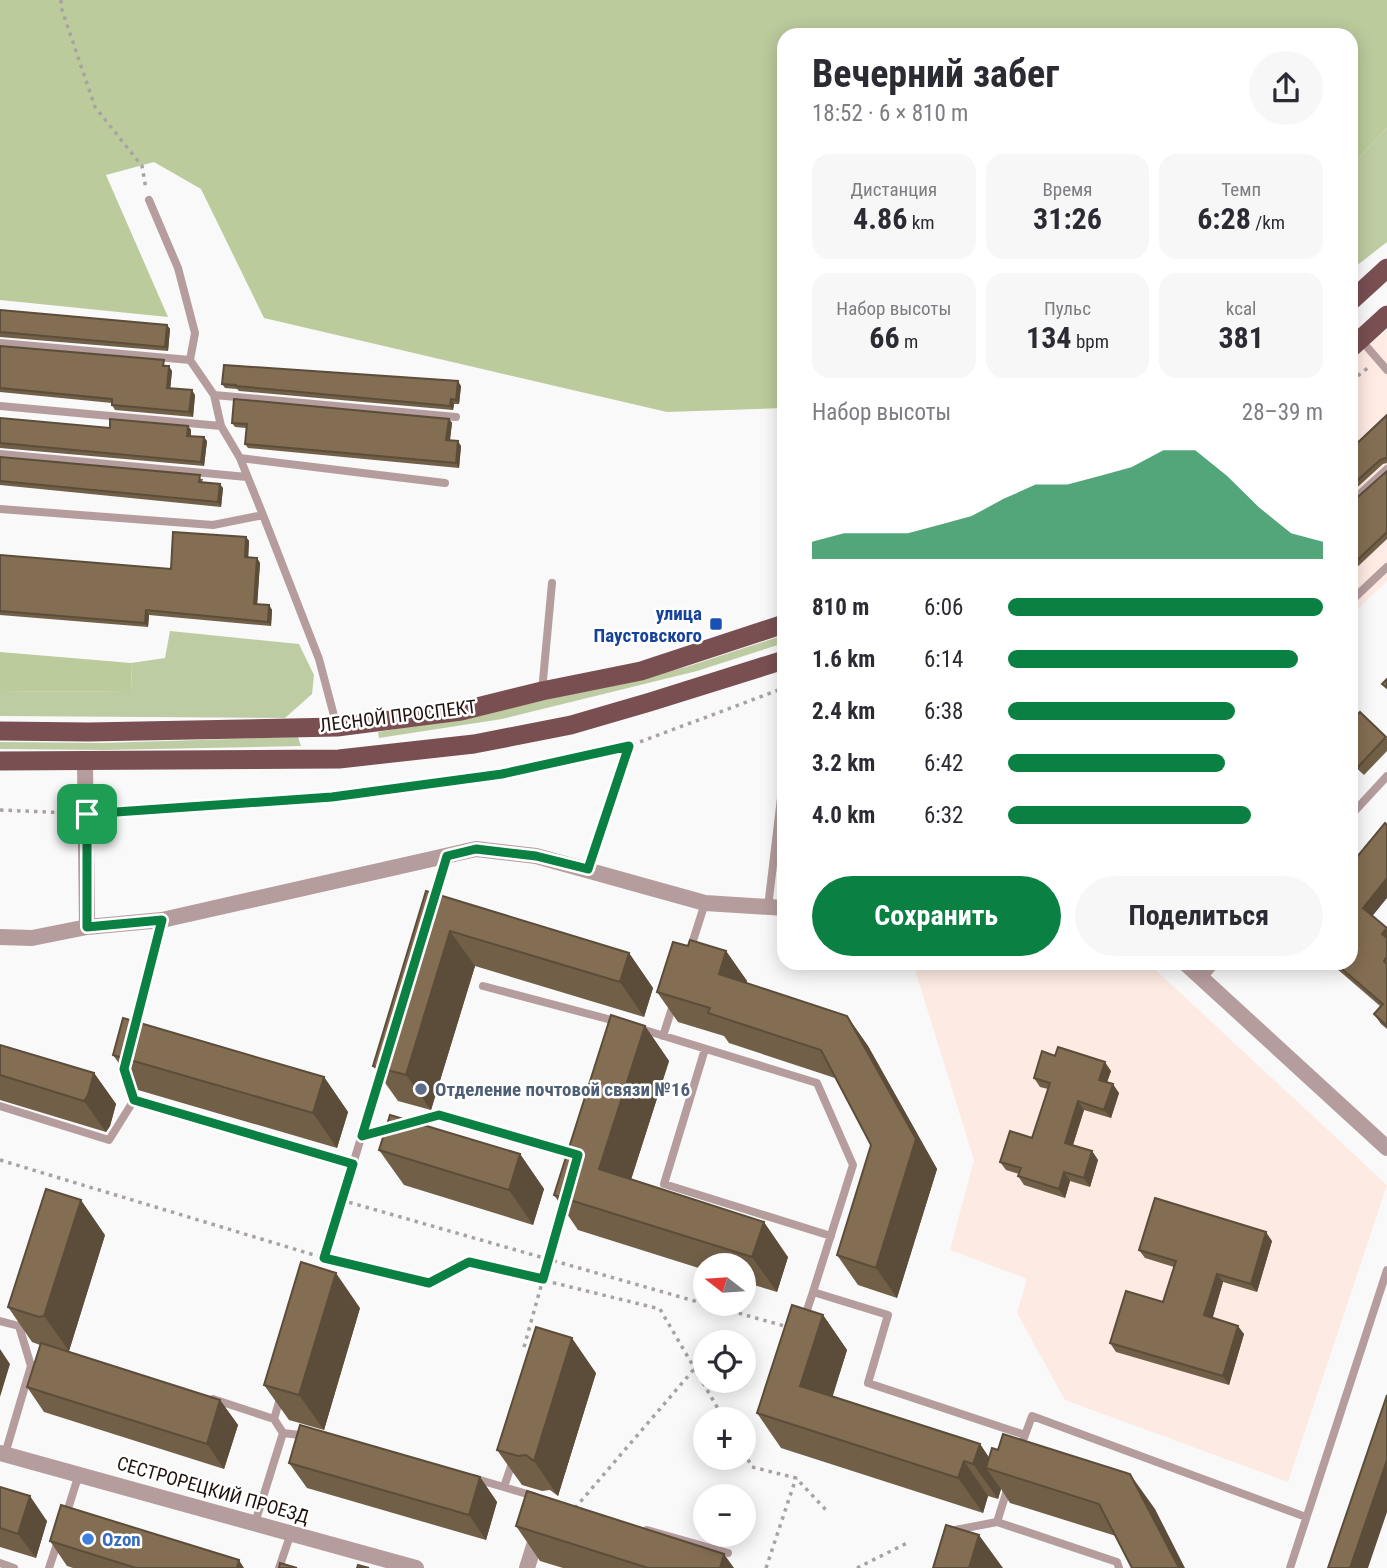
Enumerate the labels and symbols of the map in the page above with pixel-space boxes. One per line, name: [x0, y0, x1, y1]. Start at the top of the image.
place label: улица Паустовского: [594, 602, 702, 647]
marker: улица Паустовского: [708, 616, 724, 632]
street label: ЛЕСНОЙ ПРОСПЕКТ: [318, 695, 478, 737]
pin: [57, 784, 117, 844]
place label: Отделение почтовой связи №16: [435, 1078, 690, 1101]
marker: Отделение почтовой связи №16: [413, 1081, 429, 1097]
north arrow: [693, 1253, 756, 1316]
street label: СЕСТРОРЕЦКИЙ ПРОЕЗД: [114, 1452, 312, 1528]
place label: Ozon: [102, 1528, 141, 1551]
marker: Ozon: [80, 1531, 96, 1547]

